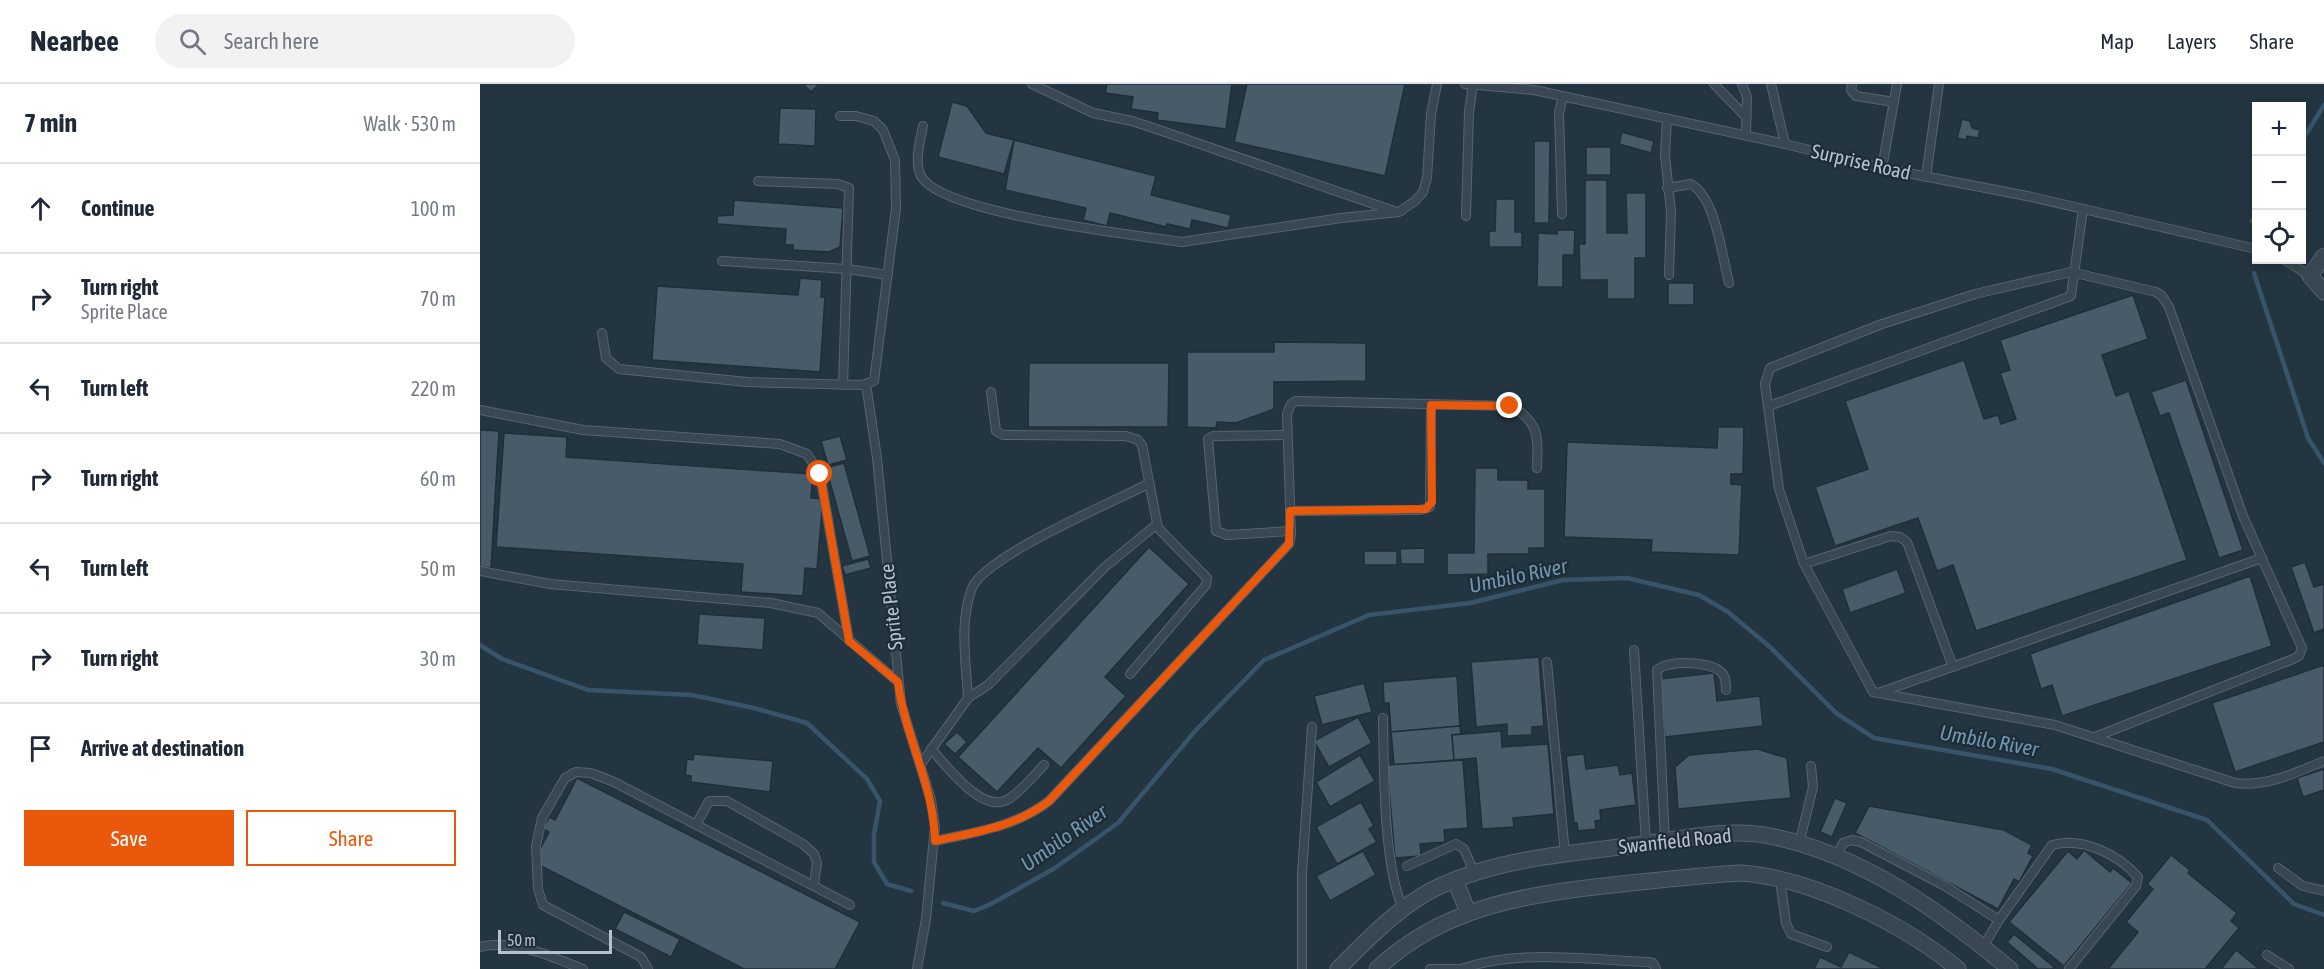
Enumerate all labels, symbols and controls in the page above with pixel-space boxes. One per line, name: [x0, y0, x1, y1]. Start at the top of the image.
search box: [155, 14, 575, 68]
text: Nearbee: [30, 25, 119, 57]
icon: search: [176, 25, 209, 58]
text: Search here: [224, 28, 319, 54]
text: Map: [2100, 29, 2134, 53]
text: Layers: [2167, 29, 2217, 53]
text: Share: [2250, 29, 2294, 53]
map controls: [2252, 102, 2306, 264]
button: +: [2252, 102, 2306, 156]
text: 7 min: [24, 108, 77, 138]
text: Walk · 530 m: [364, 112, 456, 135]
street label: Surprise Road: [1809, 139, 1913, 184]
button: −: [2252, 156, 2306, 210]
icon: ahead: [24, 192, 57, 225]
text: Continue: [81, 195, 155, 221]
text: 100 m: [411, 197, 456, 220]
button: locate: [2252, 210, 2306, 264]
text: Turn right: [81, 274, 158, 300]
icon: right: [24, 282, 57, 315]
text: 70 m: [420, 287, 456, 310]
text: Sprite Place: [81, 300, 168, 323]
icon: left: [24, 372, 57, 405]
text: Turn left: [81, 375, 148, 401]
text: 220 m: [411, 377, 456, 400]
route end: [1496, 392, 1522, 418]
route start: [806, 460, 832, 486]
icon: right: [24, 462, 57, 495]
text: Turn right: [81, 465, 158, 491]
text: 60 m: [420, 467, 456, 490]
icon: left: [24, 552, 57, 585]
water label: Umbilo River: [1466, 553, 1570, 597]
text: Turn left: [81, 555, 148, 581]
text: 50 m: [420, 557, 456, 580]
street label: Sprite Place: [875, 563, 906, 651]
icon: right: [24, 642, 57, 675]
text: Turn right: [81, 645, 158, 671]
text: 30 m: [420, 647, 456, 670]
water label: Umbilo River: [1938, 720, 2041, 761]
icon: arrive: [24, 732, 57, 765]
text: Arrive at destination: [81, 735, 244, 761]
water label: Umbilo River: [1016, 798, 1112, 876]
button: Save: [24, 810, 234, 866]
button: Share: [246, 810, 456, 866]
street label: Swanfield Road: [1617, 823, 1733, 858]
scale bar: [498, 927, 612, 954]
text: 50 m: [507, 931, 536, 949]

